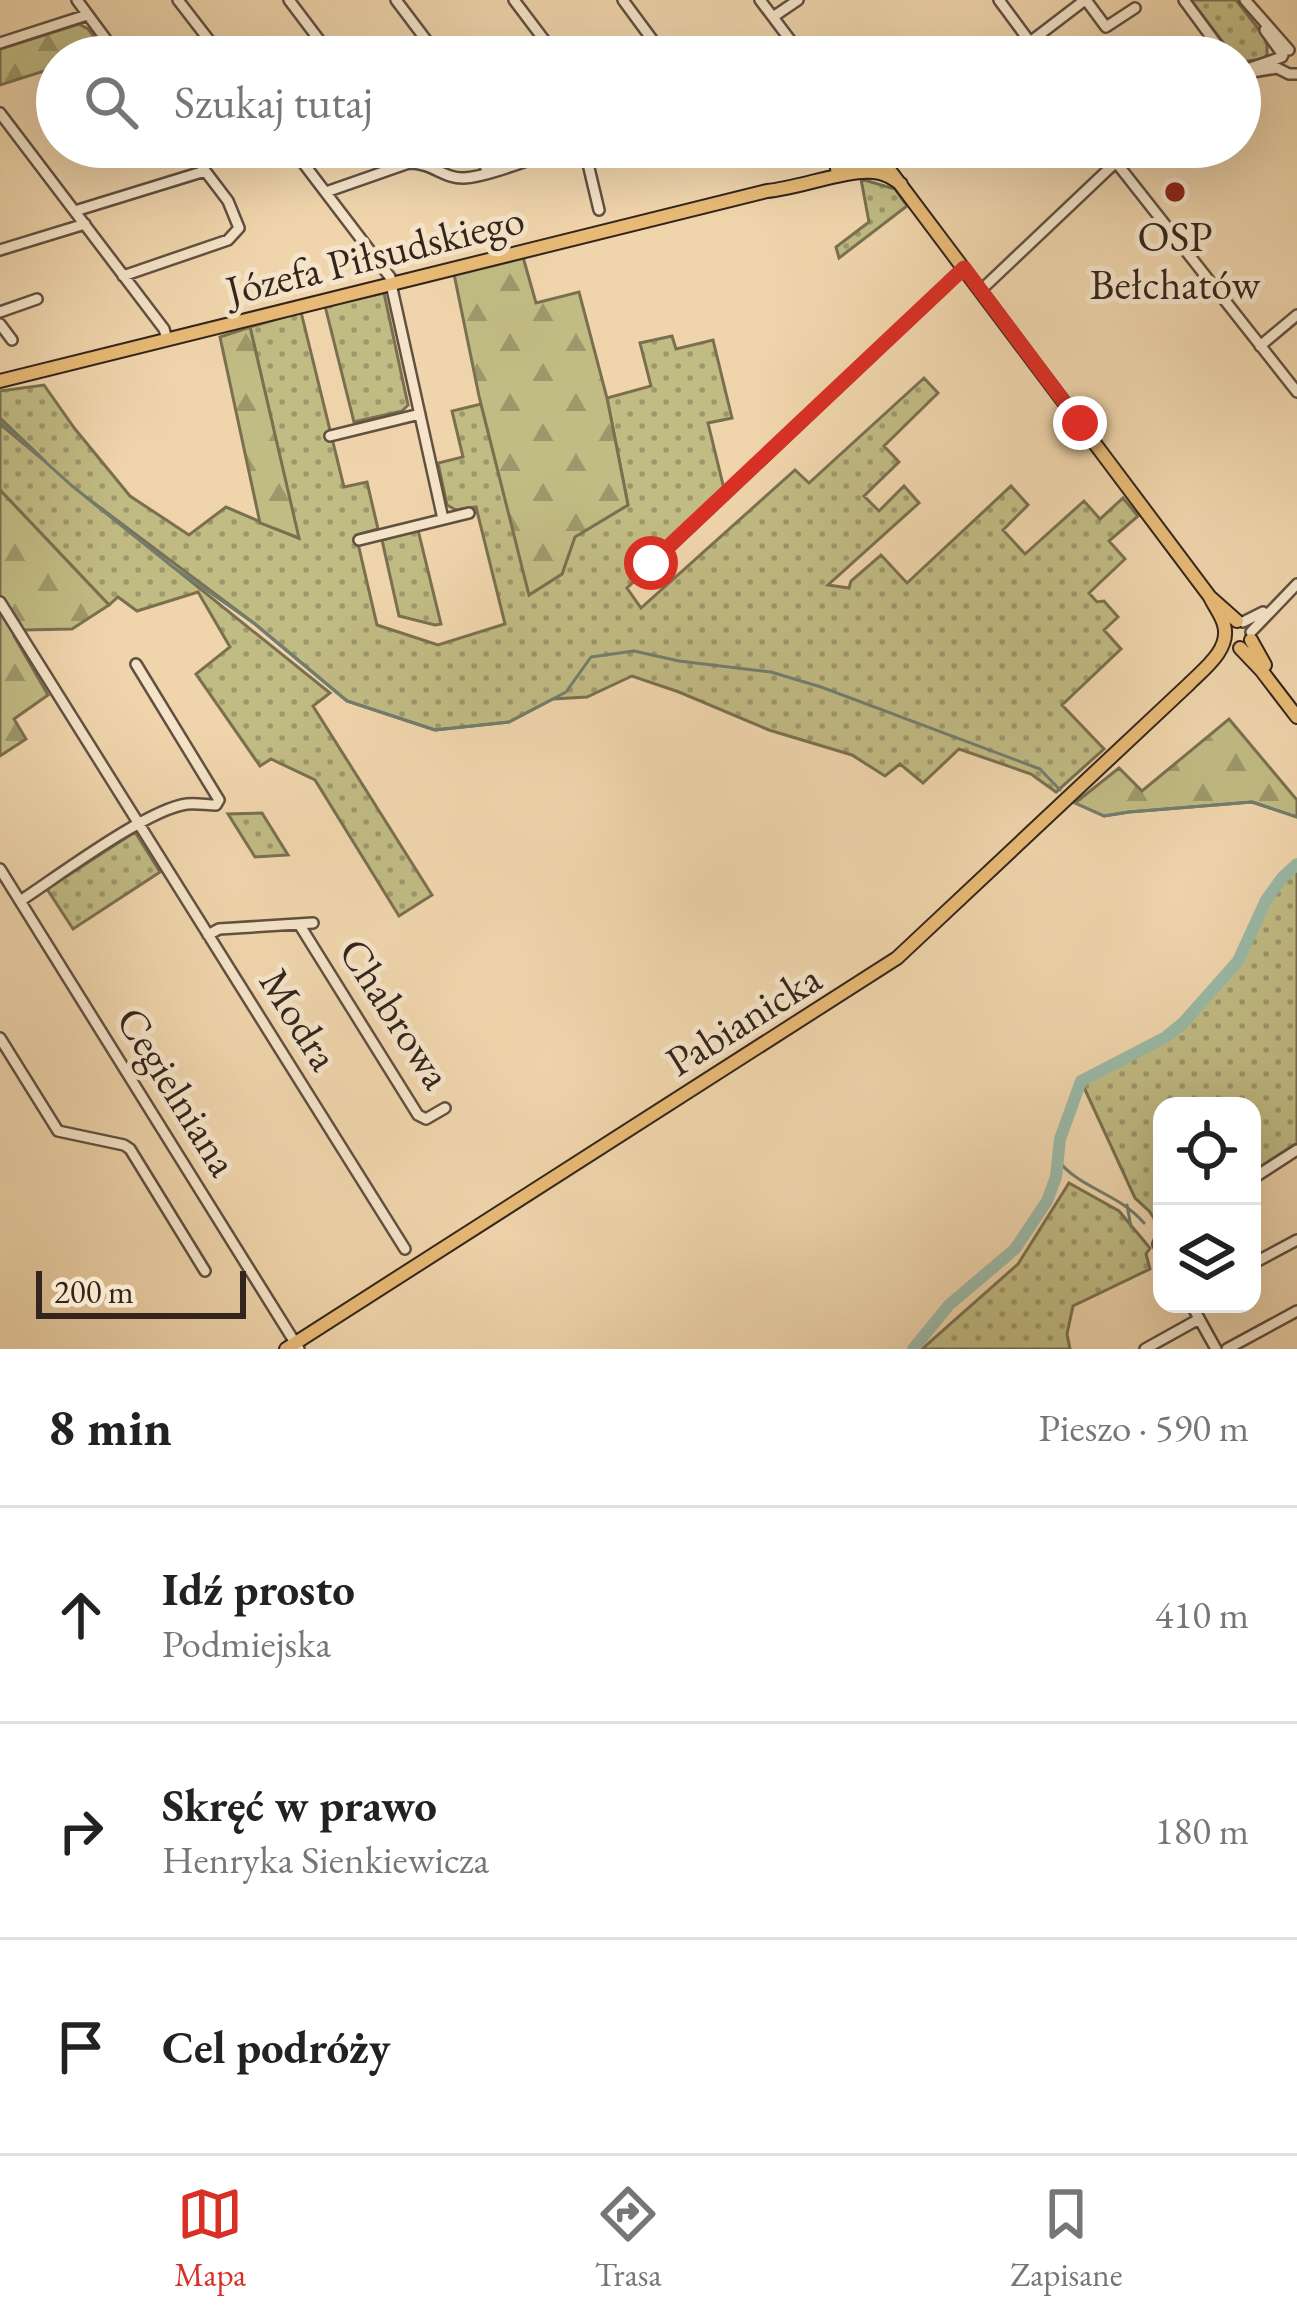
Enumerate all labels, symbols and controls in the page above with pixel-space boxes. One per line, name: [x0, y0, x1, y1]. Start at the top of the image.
search box: [36, 36, 1261, 168]
icon: search: [78, 69, 144, 135]
text: Szukaj tutaj: [174, 73, 373, 131]
marker: OSP Bełchatów: [1162, 179, 1188, 205]
street label: Józefa Piłsudskiego: [217, 191, 530, 319]
place label: OSP Bełchatów: [1090, 209, 1260, 312]
route end: [1053, 396, 1107, 450]
route start: [624, 536, 678, 590]
street label: Chabrowa: [327, 927, 465, 1099]
street label: Pabianicka: [656, 950, 831, 1088]
street label: Modra: [247, 958, 352, 1081]
street label: Cegielniana: [104, 996, 251, 1186]
map controls: [1153, 1097, 1261, 1313]
button: locate: [1153, 1097, 1261, 1205]
button: layers: [1153, 1205, 1261, 1313]
scale bar: [36, 1265, 246, 1318]
text: 200 m: [54, 1270, 134, 1313]
text: 8 min: [48, 1394, 172, 1460]
text: Pieszo · 590 m: [1038, 1402, 1249, 1453]
text: Idź prosto: [162, 1560, 355, 1618]
icon: ahead: [48, 1582, 114, 1648]
text: 410 m: [1155, 1589, 1249, 1640]
text: Podmiejska: [162, 1618, 331, 1669]
text: Skręć w prawo: [162, 1776, 437, 1834]
icon: right: [48, 1798, 114, 1864]
text: 180 m: [1155, 1805, 1249, 1856]
text: Henryka Sienkiewicza: [162, 1834, 489, 1885]
icon: arrive: [48, 2014, 114, 2080]
text: Cel podróży: [162, 2018, 390, 2076]
tab: Mapa: [174, 2181, 246, 2296]
tab: Trasa: [595, 2181, 662, 2296]
tab: Zapisane: [1010, 2181, 1123, 2296]

